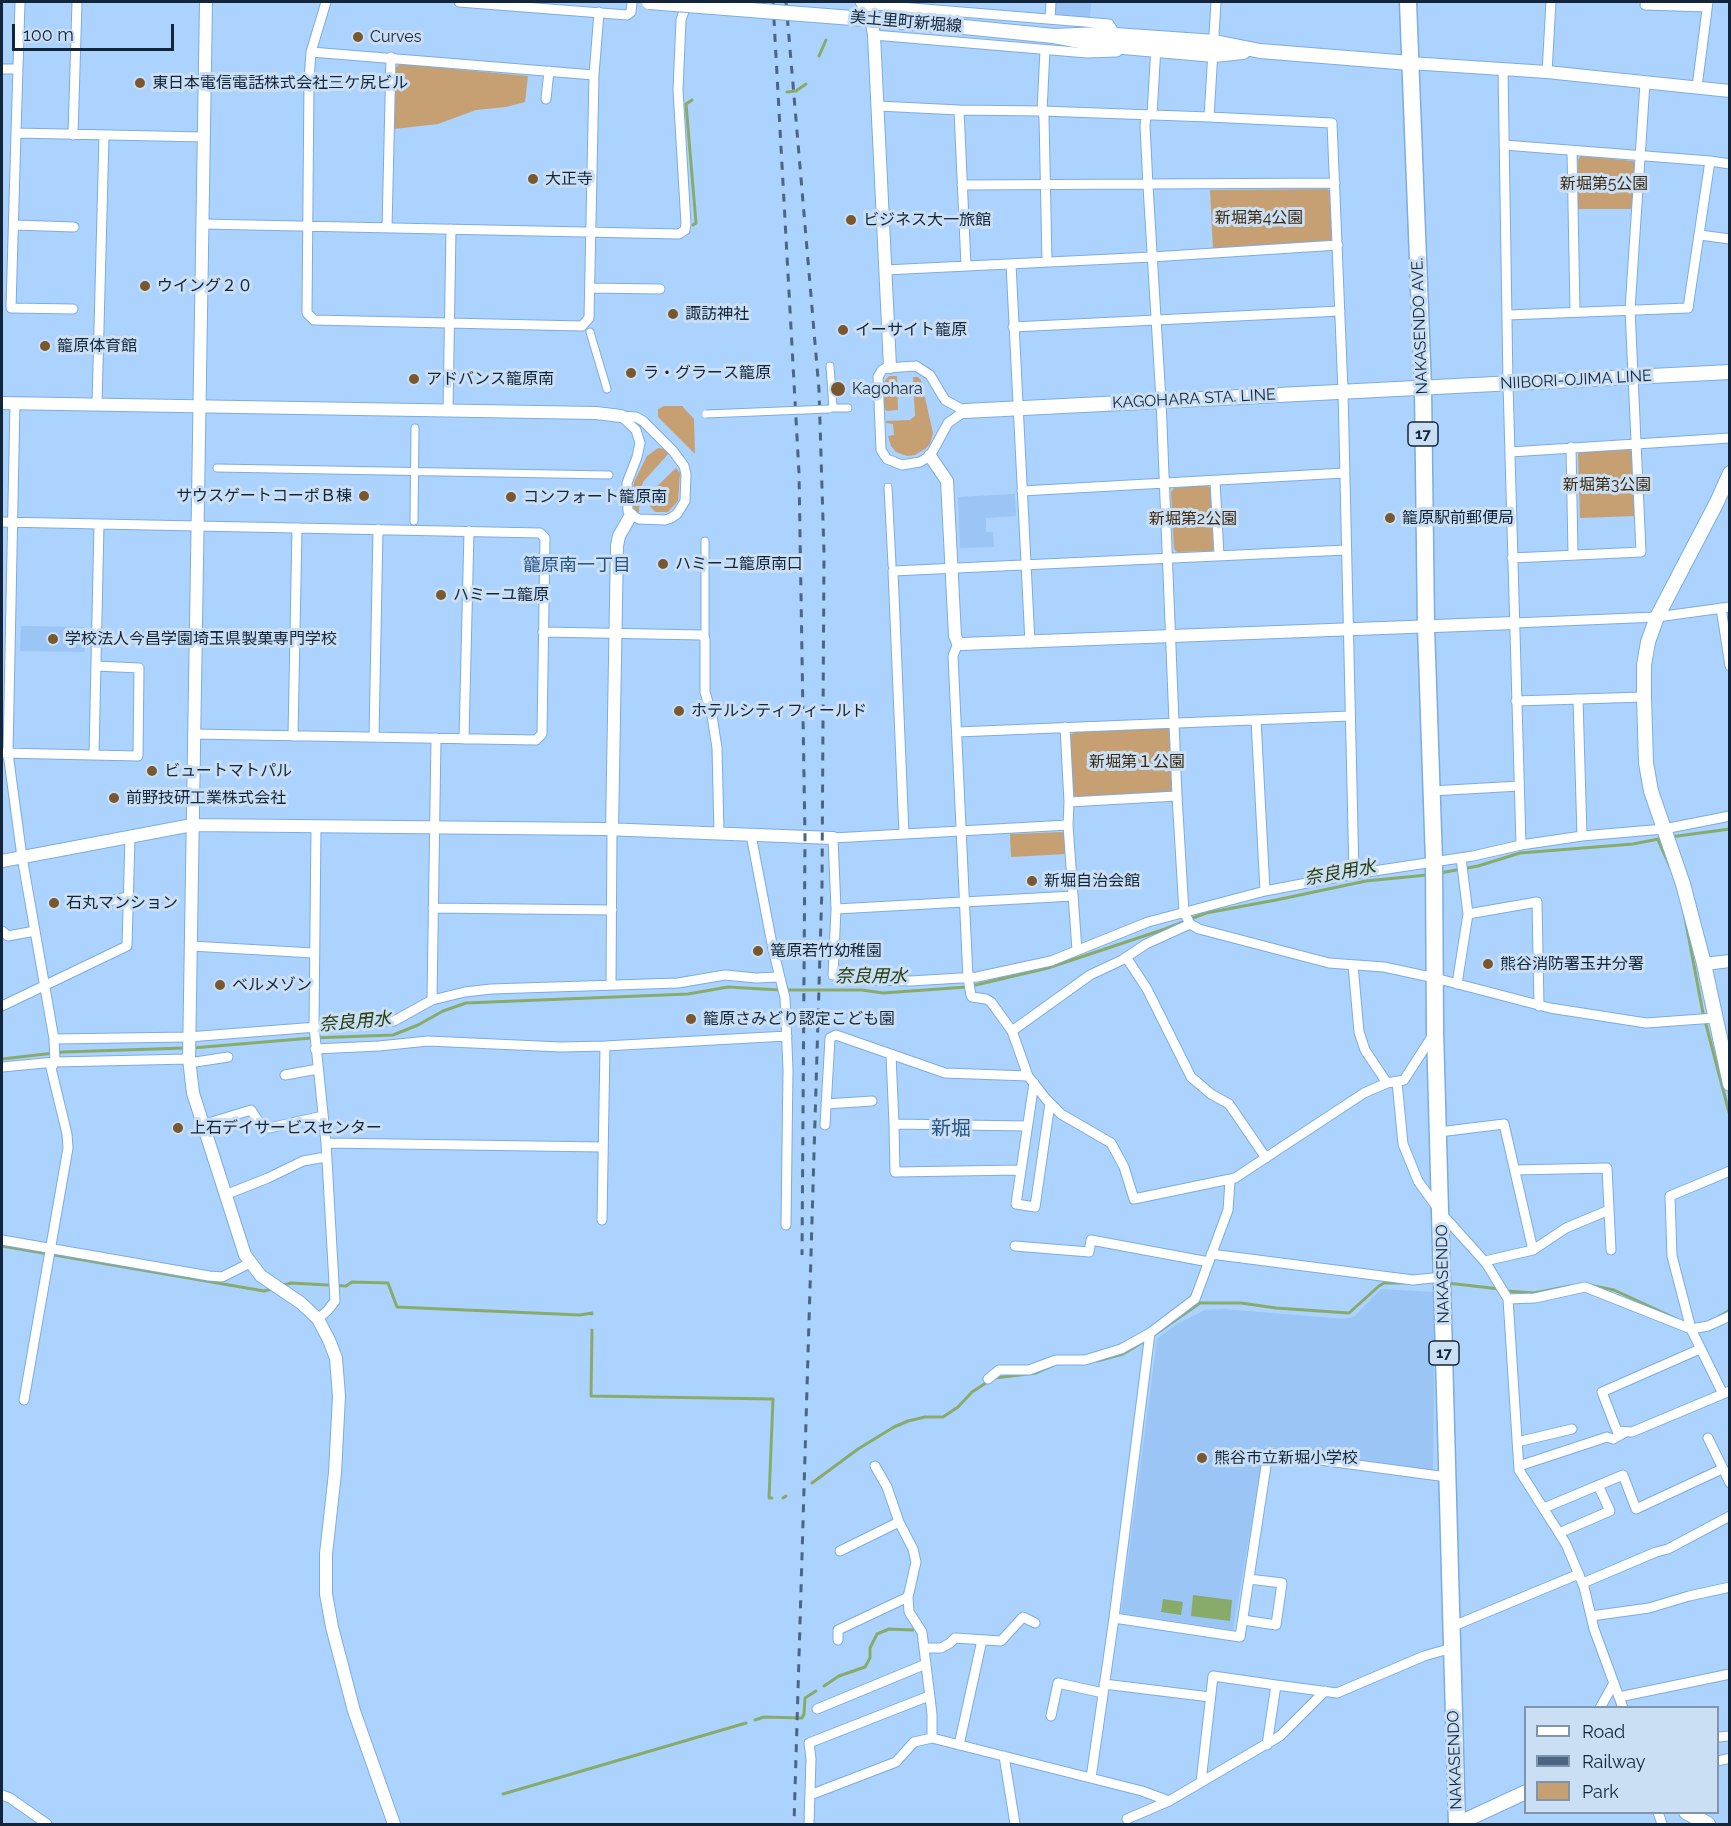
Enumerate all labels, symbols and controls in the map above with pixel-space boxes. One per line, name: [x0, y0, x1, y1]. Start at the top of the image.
street label: 美土里町新堀線: [849, 8, 963, 36]
scale bar: [15, 12, 177, 50]
text: 100 m: [23, 24, 74, 45]
place label: Curves: [370, 27, 421, 47]
marker: Curves: [351, 30, 365, 44]
place label: 東日本電信電話株式会社三ケ尻ビル: [152, 73, 408, 93]
marker: 東日本電信電話株式会社三ケ尻ビル: [133, 76, 147, 90]
place label: 大正寺: [545, 169, 593, 189]
marker: 大正寺: [526, 172, 540, 186]
park label: 新堀第5公園: [1560, 174, 1648, 194]
park label: 新堀第4公園: [1215, 208, 1303, 228]
place label: ビジネス大一旅館: [863, 210, 991, 230]
marker: ビジネス大一旅館: [844, 213, 858, 227]
street label: NAKASENDO AVE.: [1408, 257, 1432, 395]
place label: ウイング２０: [157, 276, 253, 296]
marker: ウイング２０: [138, 279, 152, 293]
place label: 諏訪神社: [685, 304, 749, 324]
marker: 諏訪神社: [666, 307, 680, 321]
place label: イーサイト籠原: [855, 320, 967, 340]
marker: イーサイト籠原: [836, 323, 850, 337]
place label: 籠原体育館: [57, 336, 137, 356]
marker: 籠原体育館: [38, 339, 52, 353]
place label: ラ・グラース籠原: [643, 363, 771, 383]
marker: ラ・グラース籠原: [624, 366, 638, 380]
street label: NIIBORI-OJIMA LINE: [1500, 366, 1652, 394]
place label: アドバンス籠原南: [426, 369, 554, 389]
marker: アドバンス籠原南: [407, 372, 421, 386]
place label: Kagohara: [852, 379, 923, 399]
marker: Kagohara: [829, 380, 847, 398]
street label: KAGOHARA STA. LINE: [1112, 385, 1276, 413]
road number: 17: [1408, 422, 1438, 446]
park label: 新堀第3公園: [1563, 475, 1651, 495]
place label: サウスゲートコーポＢ棟: [176, 486, 352, 506]
place label: コンフォート籠原南: [523, 487, 667, 507]
marker: サウスゲートコーポＢ棟: [357, 489, 371, 503]
marker: コンフォート籠原南: [504, 490, 518, 504]
place label: 籠原駅前郵便局: [1402, 508, 1514, 528]
park label: 新堀第2公園: [1149, 509, 1237, 529]
marker: 籠原駅前郵便局: [1383, 511, 1397, 525]
place label: ハミーユ籠原南口: [675, 554, 803, 574]
district label: 籠原南一丁目: [523, 555, 631, 577]
marker: ハミーユ籠原南口: [656, 557, 670, 571]
place label: ハミーユ籠原: [453, 585, 549, 605]
marker: ハミーユ籠原: [434, 588, 448, 602]
place label: 学校法人今昌学園埼玉県製菓専門学校: [65, 629, 337, 649]
marker: 学校法人今昌学園埼玉県製菓専門学校: [46, 632, 60, 646]
place label: ホテルシティフィールド: [691, 701, 867, 721]
marker: ホテルシティフィールド: [672, 704, 686, 718]
park label: 新堀第１公園: [1089, 752, 1185, 772]
place label: ビュートマトパル: [164, 761, 292, 781]
marker: ビュートマトパル: [145, 764, 159, 778]
place label: 前野技研工業株式会社: [126, 788, 286, 808]
marker: 前野技研工業株式会社: [107, 791, 121, 805]
water label: 奈良用水: [1303, 856, 1377, 890]
place label: 新堀自治会館: [1044, 871, 1140, 891]
marker: 新堀自治会館: [1025, 874, 1039, 888]
place label: 石丸マンション: [66, 893, 178, 913]
marker: 石丸マンション: [47, 896, 61, 910]
place label: 篭原若竹幼稚園: [770, 941, 882, 961]
marker: 篭原若竹幼稚園: [751, 944, 765, 958]
place label: 熊谷消防署玉井分署: [1500, 954, 1644, 974]
marker: 熊谷消防署玉井分署: [1481, 957, 1495, 971]
water label: 奈良用水: [835, 966, 907, 988]
place label: ベルメゾン: [232, 975, 312, 995]
marker: ベルメゾン: [213, 978, 227, 992]
water label: 奈良用水: [318, 1008, 392, 1036]
place label: 籠原さみどり認定こども園: [703, 1009, 895, 1029]
marker: 籠原さみどり認定こども園: [684, 1012, 698, 1026]
district label: 新堀: [931, 1117, 971, 1141]
place label: 上石デイサービスセンター: [190, 1118, 382, 1138]
marker: 上石デイサービスセンター: [171, 1121, 185, 1135]
street label: NAKASENDO: [1433, 1224, 1453, 1324]
road number: 17: [1429, 1341, 1459, 1365]
place label: 熊谷市立新堀小学校: [1214, 1448, 1358, 1468]
marker: 熊谷市立新堀小学校: [1195, 1451, 1209, 1465]
legend: [1524, 1706, 1719, 1814]
street label: NAKASENDO: [1444, 1710, 1466, 1810]
text: Road: [1582, 1721, 1625, 1742]
text: Railway: [1582, 1751, 1646, 1772]
text: Park: [1582, 1781, 1619, 1802]

